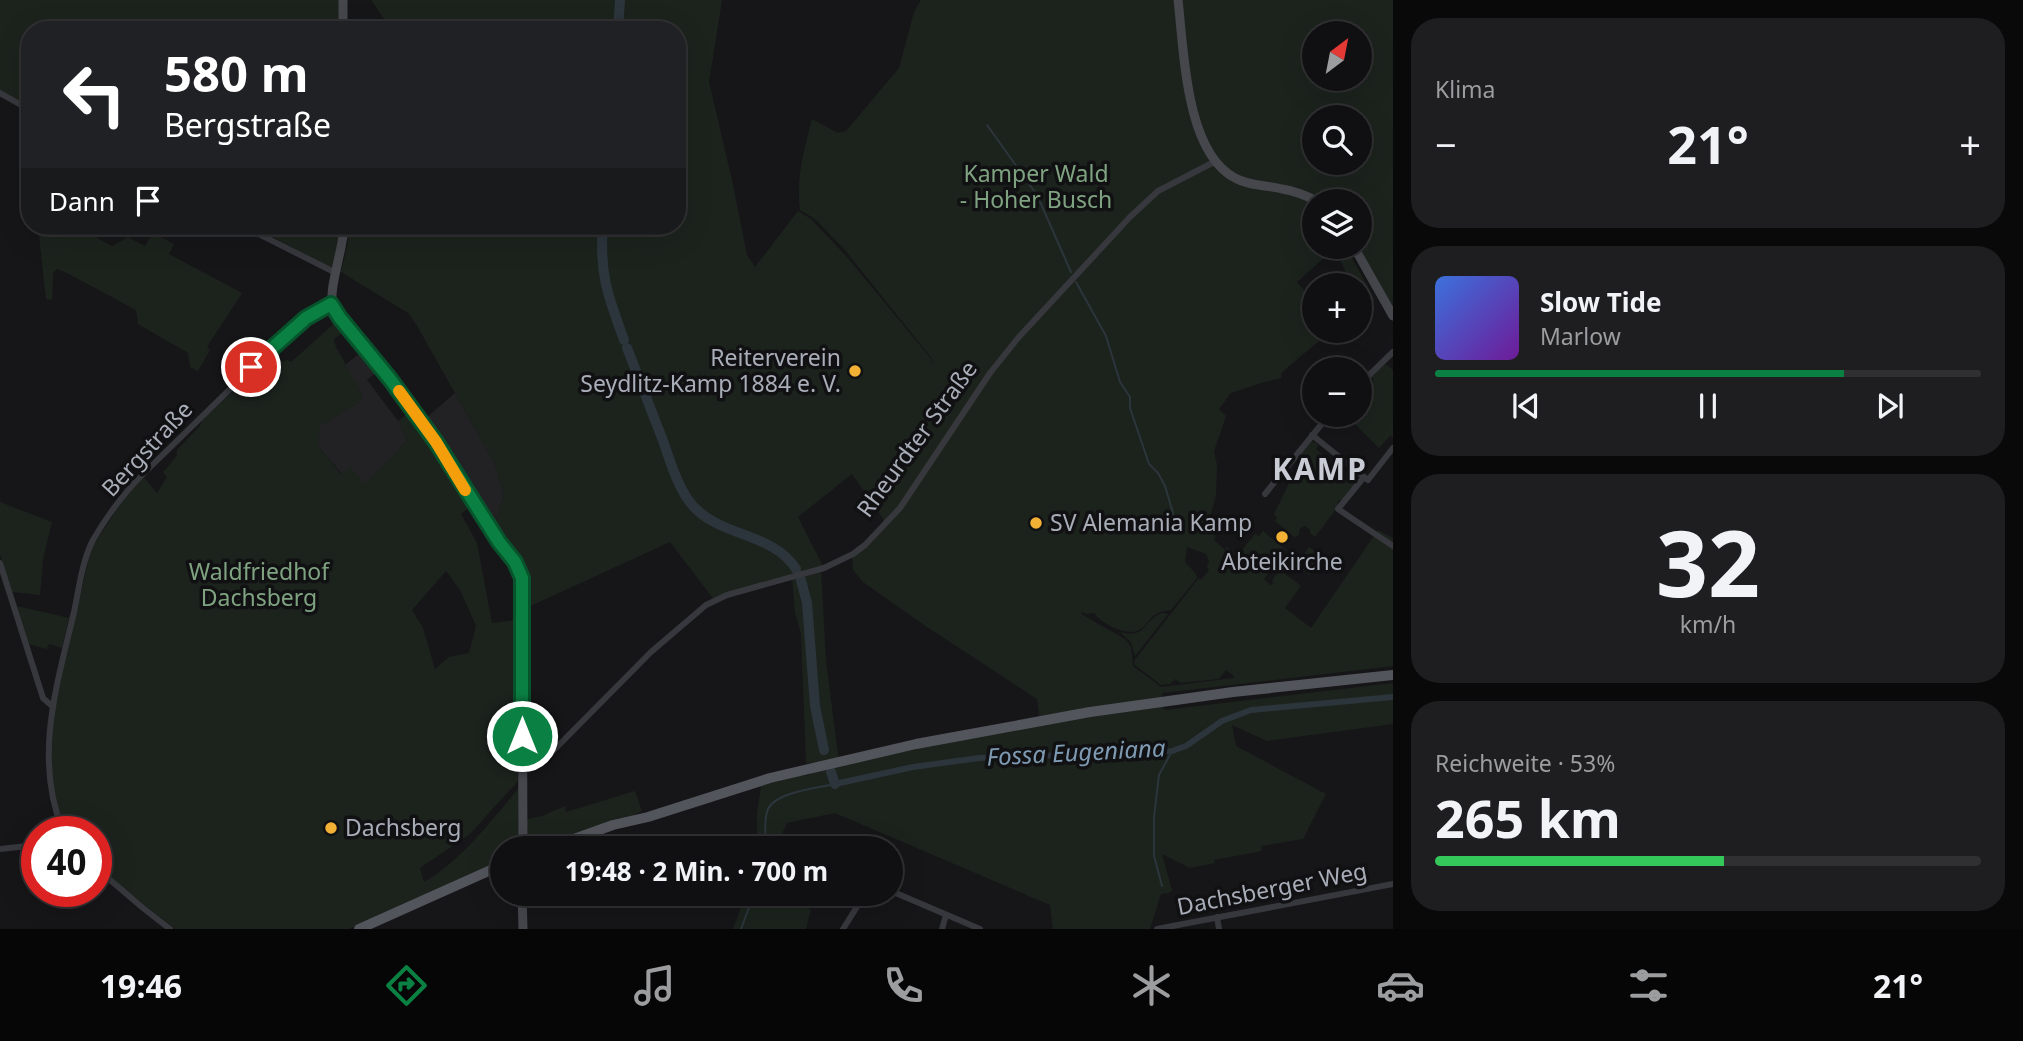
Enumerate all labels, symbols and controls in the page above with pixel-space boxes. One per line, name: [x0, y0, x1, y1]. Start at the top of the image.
north arrow: [1302, 21, 1372, 91]
map controls: [1302, 21, 1372, 427]
text: 580 m: [164, 40, 309, 106]
icon: left: [49, 49, 140, 140]
text: Klima: [1435, 73, 1496, 105]
text: Bergstraße: [164, 103, 331, 146]
button: search: [1302, 105, 1372, 175]
text: 21°: [1667, 108, 1749, 179]
text: −: [1435, 118, 1457, 170]
text: +: [1959, 118, 1981, 170]
park label: Kamper Wald - Hoher Busch: [960, 157, 1112, 215]
icon: arrive: [129, 182, 167, 220]
text: Dann: [49, 183, 115, 219]
button: layers: [1302, 189, 1372, 259]
button: +: [1302, 273, 1372, 343]
text: Slow Tide: [1540, 284, 1662, 320]
text: Marlow: [1540, 320, 1621, 352]
pin: [221, 337, 281, 397]
place label: Reiterverein Seydlitz-Kamp 1884 e. V.: [580, 341, 841, 399]
icon: arrive: [232, 348, 270, 386]
street label: Rheurdter Straße: [849, 354, 984, 523]
button: −: [1302, 357, 1372, 427]
marker: Reiterverein Seydlitz-Kamp 1884 e. V.: [847, 363, 863, 379]
icon: previous: [1507, 387, 1545, 425]
icon: pause: [1689, 387, 1727, 425]
icon: next: [1871, 387, 1909, 425]
street label: Bergstraße: [94, 393, 199, 503]
district label: KAMP: [1272, 448, 1368, 489]
text: 32: [1656, 500, 1760, 624]
place label: SV Alemania Kamp: [1050, 506, 1252, 538]
marker: SV Alemania Kamp: [1028, 515, 1044, 531]
marker: Abteikirche: [1274, 529, 1290, 545]
place label: Abteikirche: [1221, 545, 1343, 577]
park label: Waldfriedhof Dachsberg: [189, 555, 330, 613]
text: km/h: [1680, 608, 1736, 640]
position arrow: [485, 699, 559, 773]
water label: Fossa Eugeniana: [986, 730, 1166, 773]
text: Reichweite · 53%: [1435, 747, 1615, 779]
text: 265 km: [1435, 782, 1621, 853]
place label: Dachsberg: [345, 811, 462, 843]
speed limit sign: 40: [21, 816, 112, 907]
marker: Dachsberg: [323, 820, 339, 836]
text: 19:48 · 2 Min. · 700 m: [565, 853, 828, 889]
street label: Dachsberger Weg: [1174, 854, 1370, 922]
icon: directions: [382, 961, 431, 1010]
icon: music: [630, 961, 679, 1010]
icon: phone: [879, 961, 928, 1010]
icon: climate: [1127, 961, 1176, 1010]
icon: car: [1376, 961, 1425, 1010]
icon: filters: [1624, 961, 1673, 1010]
text: 19:46: [100, 964, 182, 1007]
text: 21°: [1873, 964, 1923, 1007]

